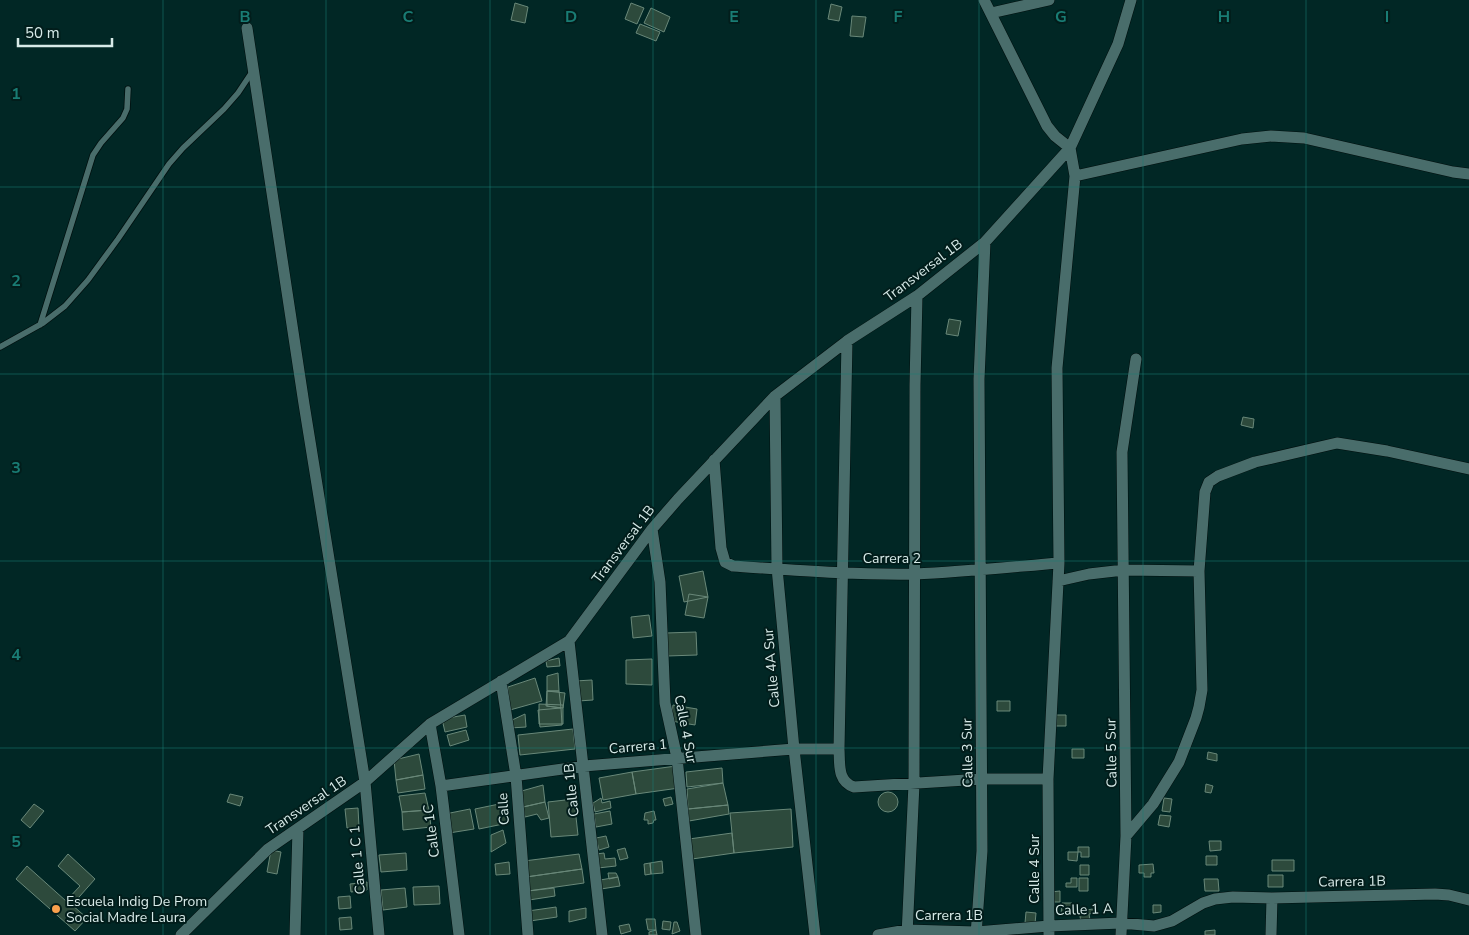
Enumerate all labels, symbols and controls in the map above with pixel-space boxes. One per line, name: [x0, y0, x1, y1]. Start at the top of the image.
text: B: [239, 6, 251, 28]
text: C: [403, 6, 414, 28]
text: D: [565, 6, 577, 28]
text: E: [729, 6, 739, 28]
text: F: [894, 6, 903, 28]
text: G: [1055, 6, 1067, 28]
text: H: [1218, 6, 1230, 28]
text: I: [1385, 6, 1389, 28]
scale bar: [18, 15, 111, 47]
text: 50 m: [25, 23, 60, 43]
text: 1: [11, 83, 21, 105]
street label: Transversal 1B: [880, 235, 966, 306]
text: 2: [11, 270, 21, 292]
text: 3: [11, 457, 21, 479]
street label: Transversal 1B: [588, 501, 659, 587]
street label: Carrera 2: [863, 549, 921, 568]
street label: Calle 4A Sur: [759, 627, 784, 708]
text: 4: [11, 644, 21, 666]
street label: Calle 4 Sur: [670, 693, 701, 765]
street label: Calle 3 Sur: [957, 718, 978, 788]
street label: Calle 5 Sur: [1101, 718, 1122, 788]
street label: Carrera 1: [608, 734, 668, 759]
street label: Calle 1B: [559, 762, 584, 818]
street label: Transversal 1B: [262, 771, 350, 839]
street label: Calle: [493, 792, 514, 826]
street label: Calle 1C: [419, 803, 444, 859]
street label: Calle 1 C 1: [345, 825, 370, 895]
text: 5: [11, 831, 21, 853]
street label: Calle 4 Sur: [1025, 834, 1044, 904]
street label: Carrera 1B: [1318, 871, 1386, 892]
place label: Escuela Indig De Prom Social Madre Laura: [66, 892, 207, 927]
street label: Calle 1 A: [1055, 899, 1113, 920]
marker: Escuela Indig De Prom Social Madre Laura: [50, 903, 62, 915]
street label: Carrera 1B: [915, 906, 983, 925]

